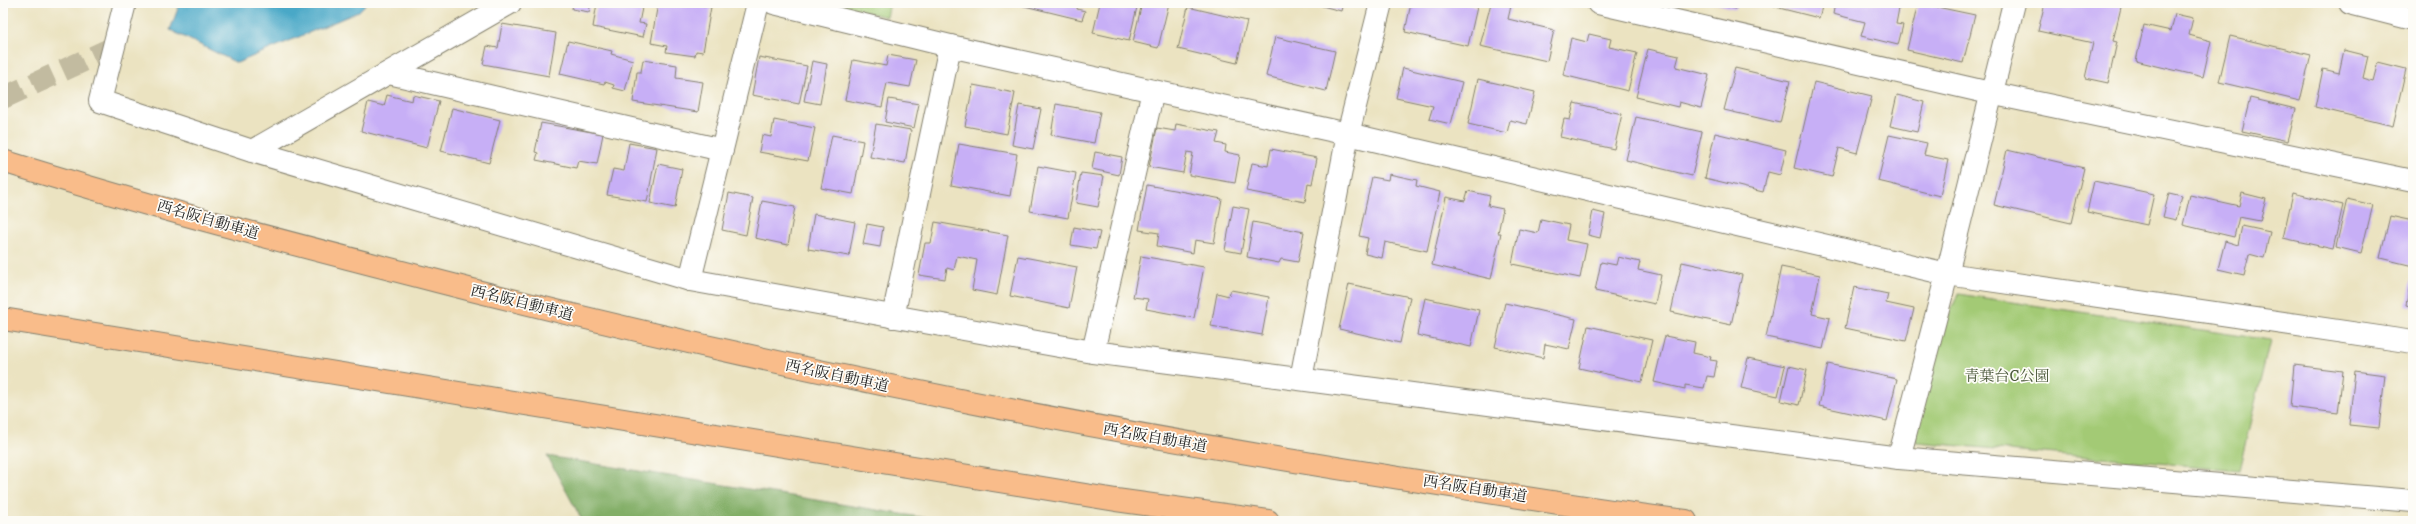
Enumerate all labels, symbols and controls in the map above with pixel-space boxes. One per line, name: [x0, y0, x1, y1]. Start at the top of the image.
street label: 西名阪自動車道: [155, 196, 261, 244]
street label: 西名阪自動車道: [469, 281, 575, 325]
street label: 西名阪自動車道: [784, 356, 890, 396]
park label: 青葉台C公園: [1965, 367, 2049, 386]
street label: 西名阪自動車道: [1102, 420, 1208, 456]
street label: 西名阪自動車道: [1422, 471, 1528, 507]

